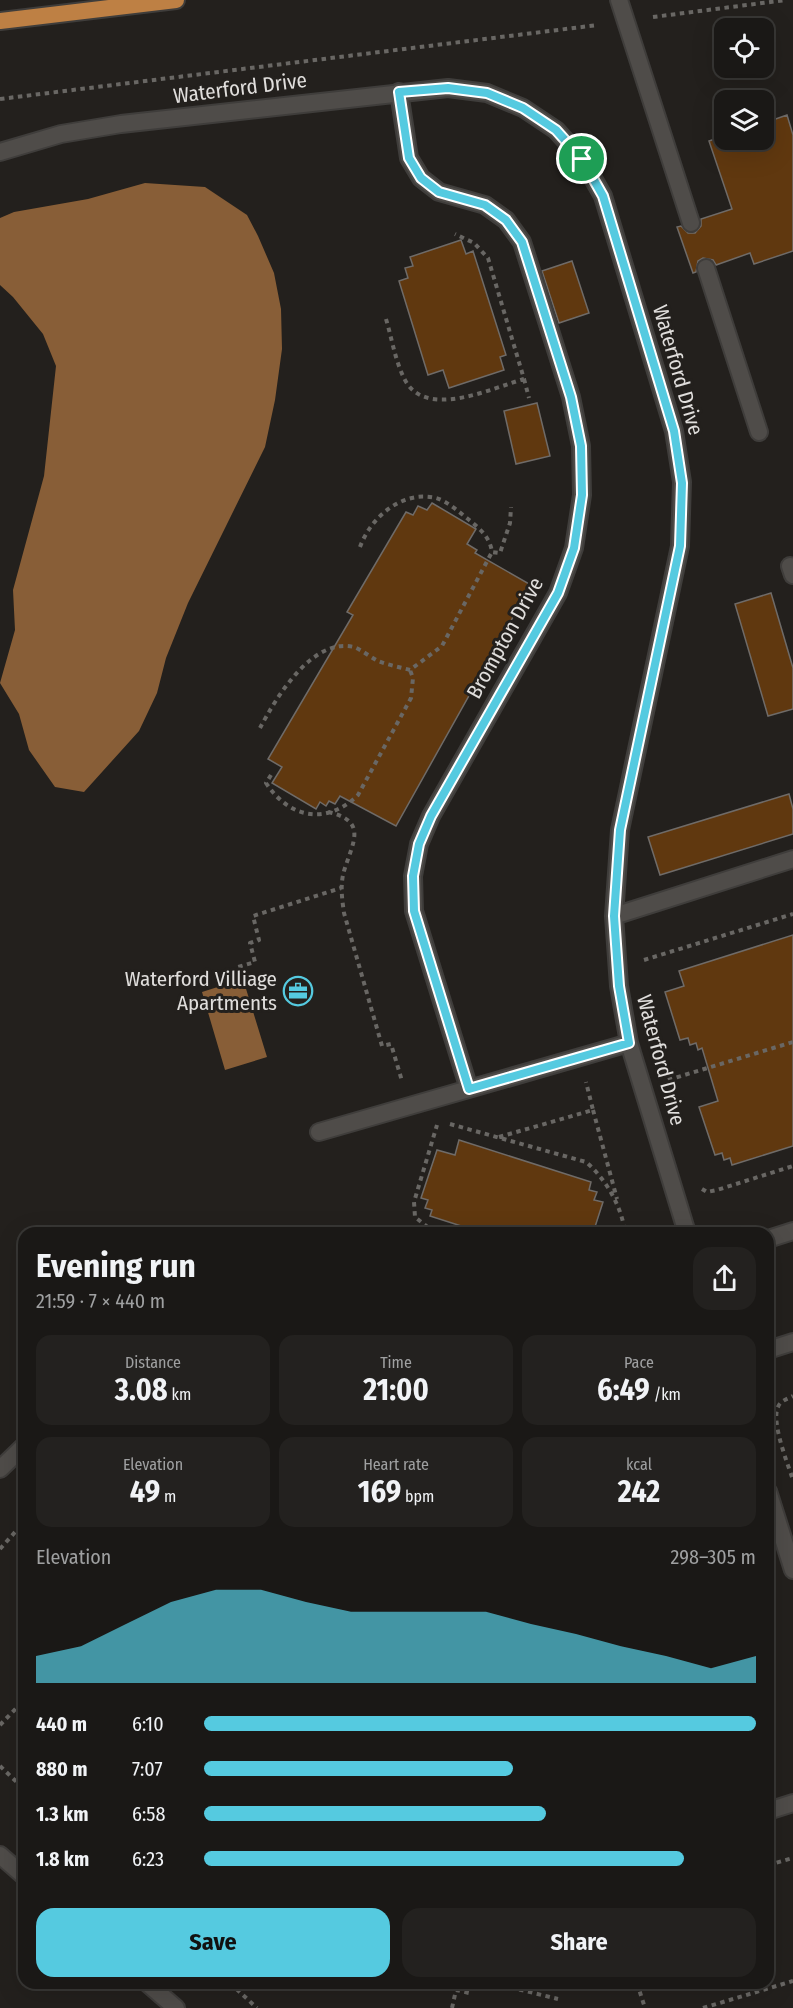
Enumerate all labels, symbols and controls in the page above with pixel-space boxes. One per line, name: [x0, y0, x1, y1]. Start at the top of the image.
map controls: [714, 18, 774, 150]
button: locate: [714, 18, 774, 78]
street label: Waterford Drive: [172, 67, 308, 109]
button: layers: [714, 90, 774, 150]
pin: [556, 133, 607, 184]
icon: arrive: [565, 142, 598, 175]
street label: Waterford Drive: [647, 302, 709, 438]
street label: Brompton Drive: [461, 573, 549, 703]
place label: Waterford Villiage Apartments: [125, 966, 277, 1016]
office icon: Waterford Villiage Apartments: [282, 975, 314, 1007]
street label: Waterford Drive: [631, 992, 691, 1128]
text: Evening run: [36, 1246, 196, 1286]
button: share: [693, 1247, 756, 1310]
text: 21:59 · 7 × 440 m: [36, 1289, 165, 1313]
text: Distance: [125, 1353, 181, 1372]
text: Time: [380, 1353, 412, 1372]
text: Pace: [624, 1353, 654, 1372]
text: 3.08: [115, 1372, 168, 1408]
text: 21:00: [363, 1372, 429, 1408]
text: 6:49: [597, 1372, 650, 1408]
text: km: [168, 1385, 191, 1404]
text: /km: [650, 1385, 681, 1404]
text: Elevation: [123, 1455, 183, 1474]
text: Heart rate: [363, 1455, 429, 1474]
text: kcal: [626, 1455, 652, 1474]
text: 49: [130, 1474, 160, 1510]
text: 169: [358, 1474, 401, 1510]
text: 242: [618, 1474, 660, 1510]
text: m: [160, 1487, 176, 1506]
text: bpm: [401, 1487, 434, 1506]
text: Elevation: [36, 1545, 111, 1569]
text: 298–305 m: [671, 1545, 756, 1569]
text: 440 m: [36, 1712, 87, 1736]
text: 6:10: [132, 1712, 164, 1736]
text: 880 m: [36, 1757, 87, 1781]
text: 7:07: [132, 1757, 163, 1781]
text: 1.3 km: [36, 1802, 88, 1826]
text: 6:58: [132, 1802, 165, 1826]
text: 1.8 km: [36, 1847, 89, 1871]
text: 6:23: [132, 1847, 164, 1871]
button: Save: [36, 1908, 390, 1977]
button: Share: [402, 1908, 756, 1977]

